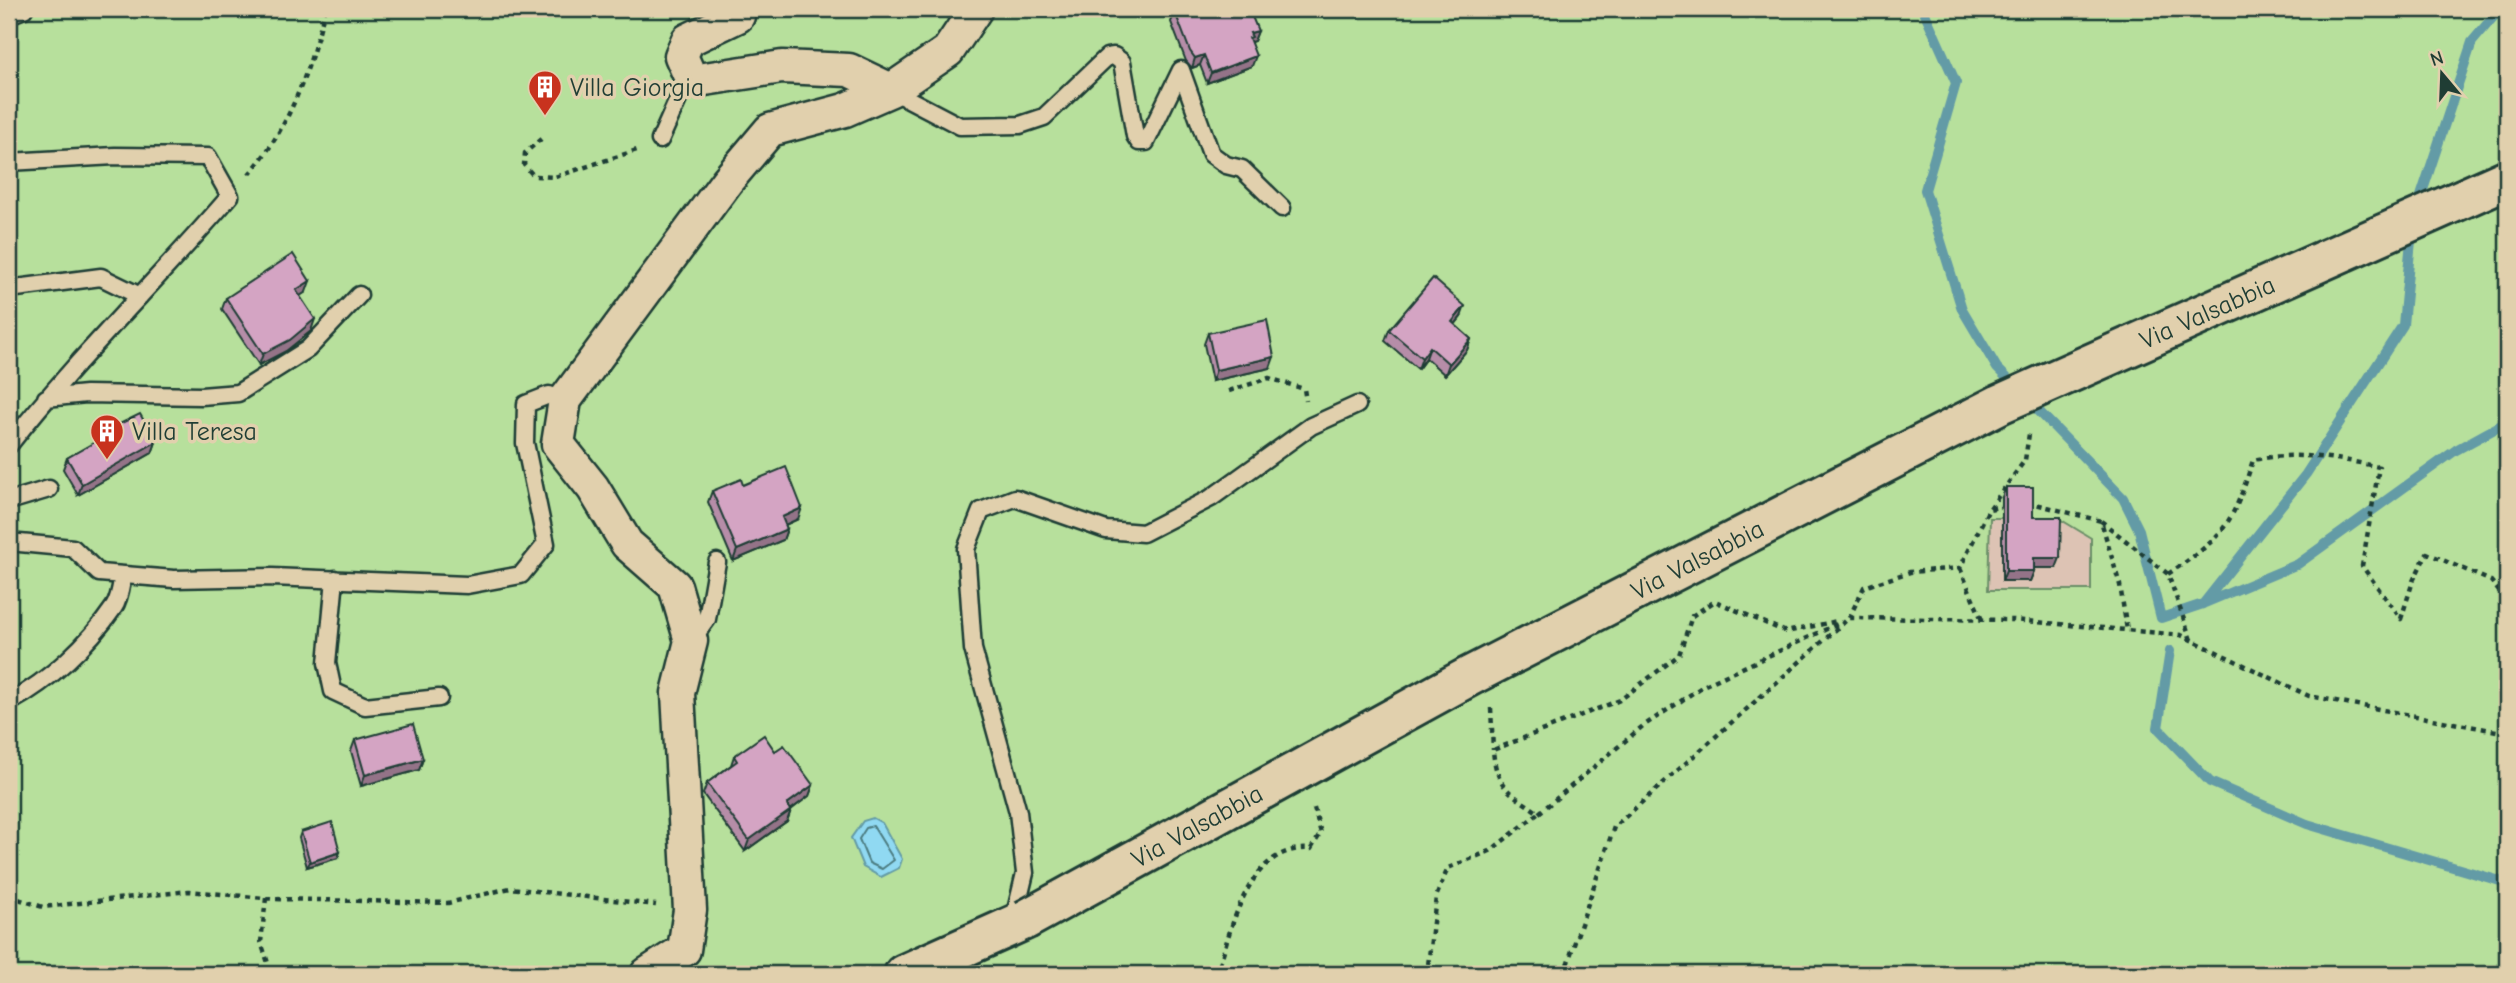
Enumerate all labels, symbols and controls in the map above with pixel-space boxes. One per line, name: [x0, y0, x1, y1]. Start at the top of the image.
north arrow: [2408, 38, 2478, 108]
text: N: [2427, 46, 2446, 71]
building icon: Villa Giorgia: [526, 68, 564, 117]
place label: Villa Giorgia: [570, 73, 704, 103]
street label: Via Valsabbia: [2135, 270, 2280, 356]
building icon: Villa Teresa: [88, 412, 126, 461]
place label: Villa Teresa: [132, 417, 257, 447]
street label: Via Valsabbia: [1626, 514, 1769, 607]
street label: Via Valsabbia: [1127, 779, 1268, 875]

